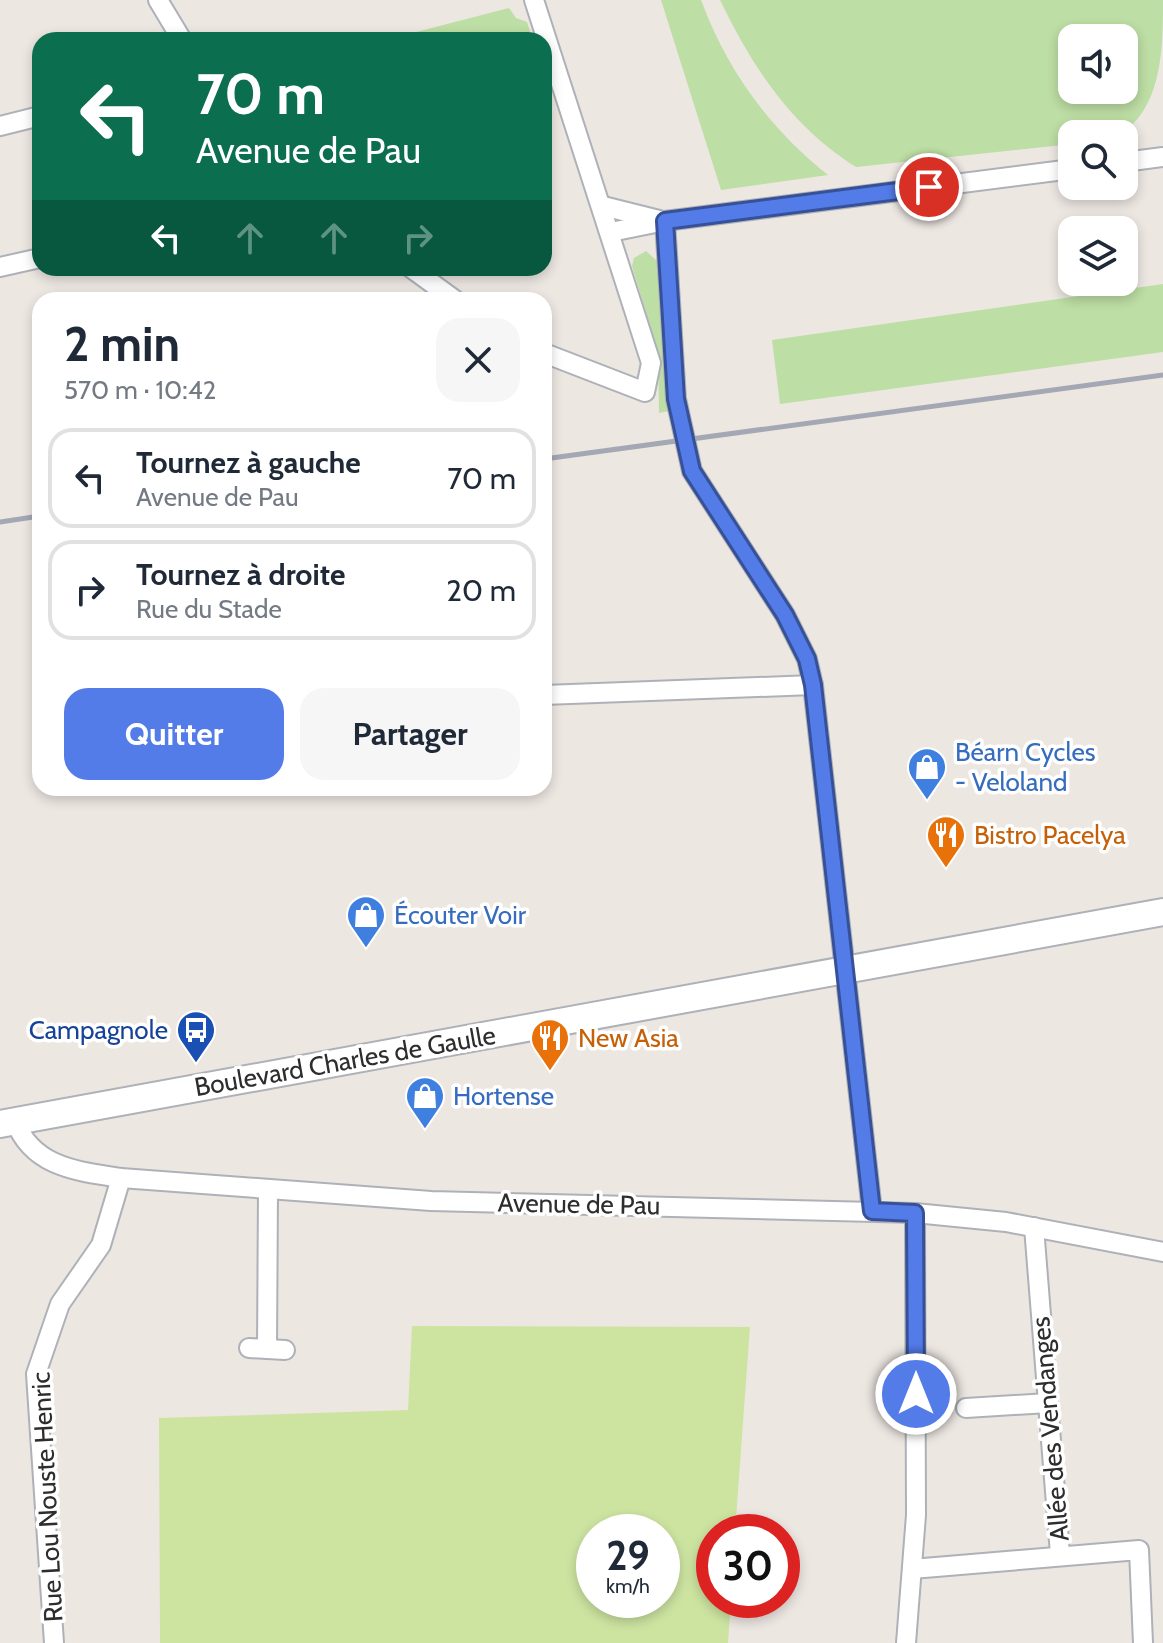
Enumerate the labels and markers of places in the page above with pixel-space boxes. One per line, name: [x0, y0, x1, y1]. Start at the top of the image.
pin: [895, 153, 963, 221]
place label: Béarn Cycles - Veloland: [955, 736, 1096, 798]
shop icon: Béarn Cycles - Veloland: [906, 746, 948, 801]
restaurant icon: Bistro Pacelya: [925, 814, 967, 869]
place label: Bistro Pacelya: [974, 819, 1126, 851]
shop icon: Écouter Voir: [345, 894, 387, 949]
place label: Écouter Voir: [394, 899, 527, 931]
bus stop icon: Campagnole: [175, 1009, 217, 1064]
place label: Campagnole: [29, 1014, 168, 1046]
restaurant icon: New Asia: [529, 1017, 571, 1072]
place label: New Asia: [578, 1022, 679, 1054]
shop icon: Hortense: [404, 1075, 446, 1130]
place label: Hortense: [453, 1080, 554, 1112]

